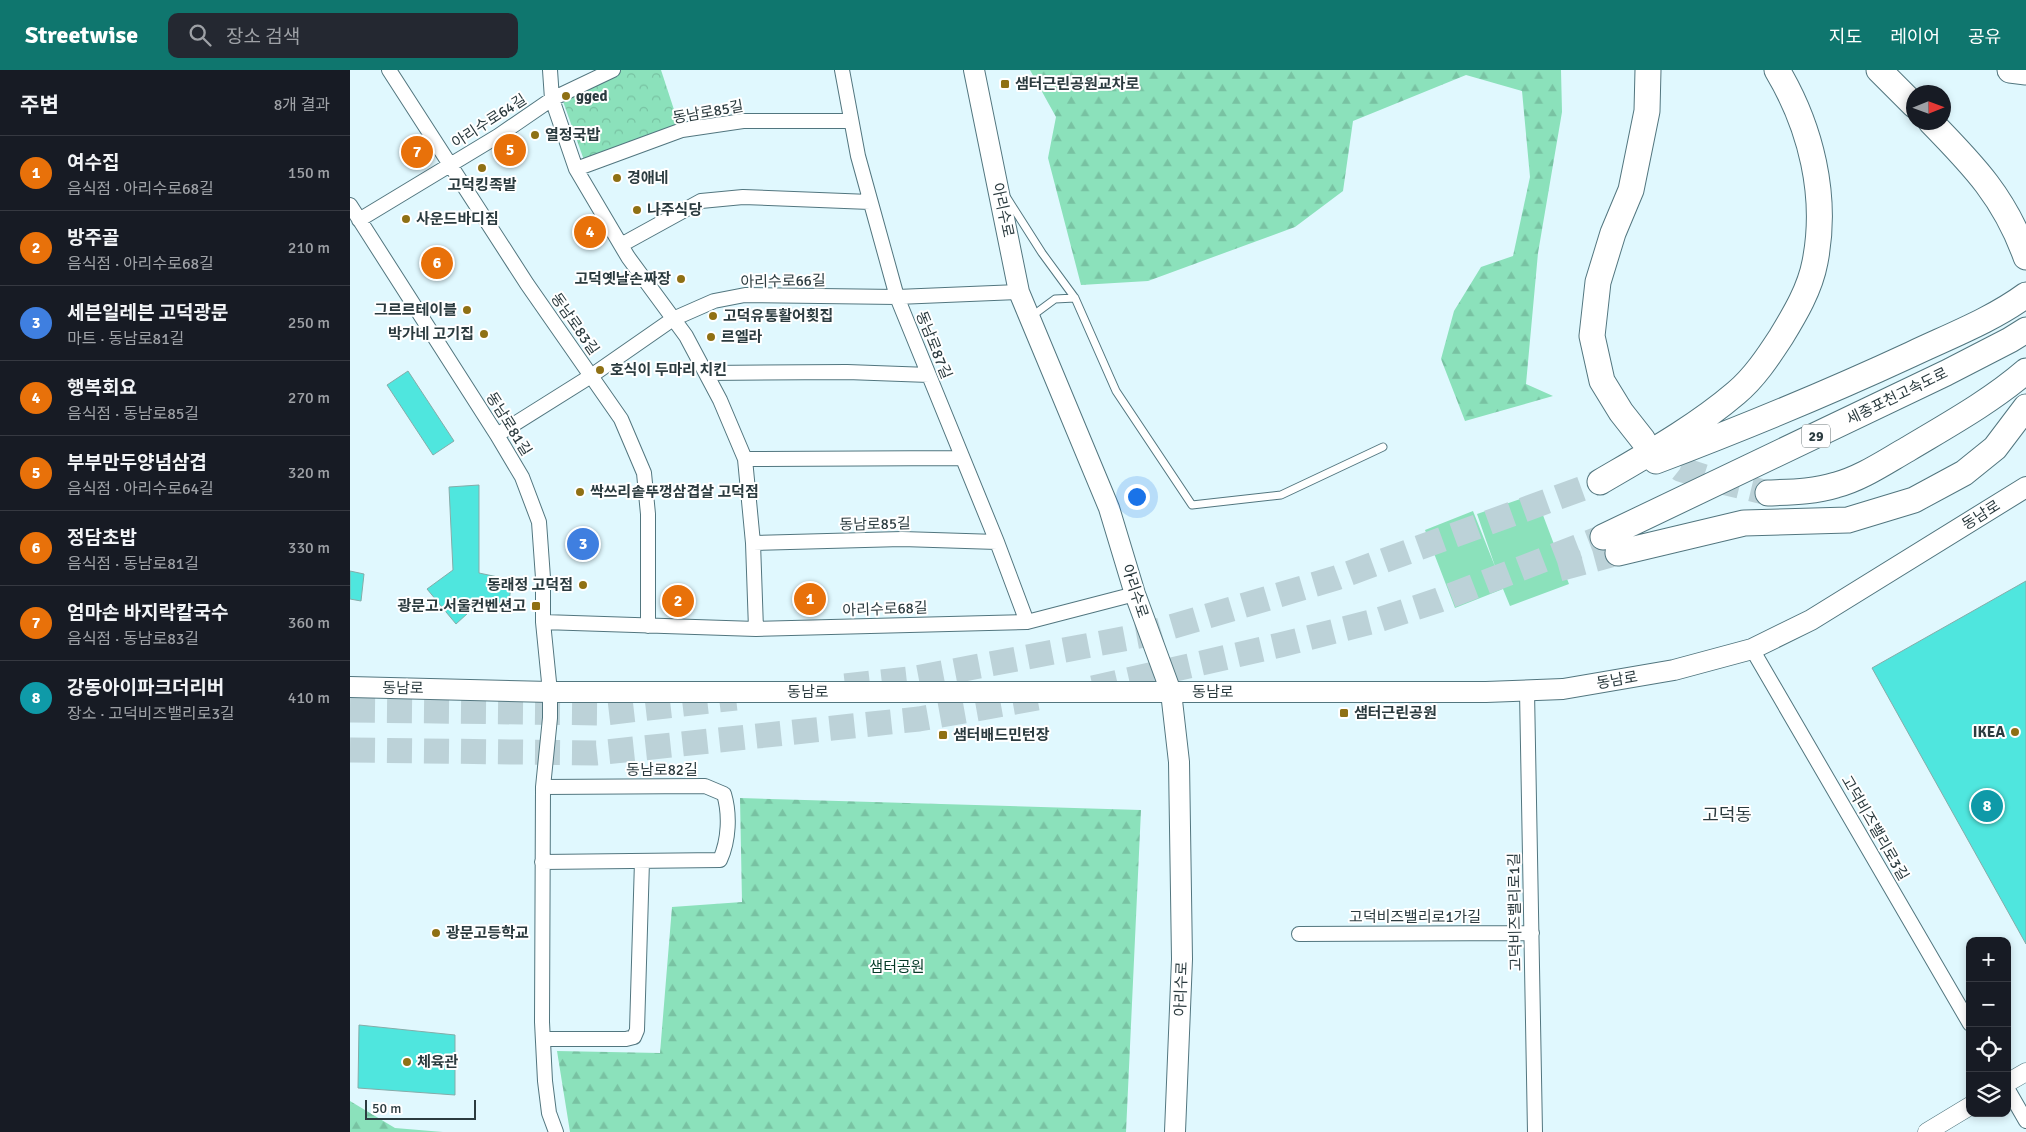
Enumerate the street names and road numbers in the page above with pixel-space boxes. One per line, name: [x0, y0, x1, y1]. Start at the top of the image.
street label: 아리수로64길: [448, 90, 530, 152]
street label: 동남로85길: [671, 97, 745, 127]
street label: 아리수로: [988, 181, 1018, 239]
street label: 아리수로66길: [740, 271, 826, 291]
street label: 동남로83길: [547, 290, 603, 358]
street label: 동남로87길: [912, 309, 956, 381]
street label: 세종포천고속도로: [1843, 364, 1951, 428]
street label: 동남로81길: [482, 389, 536, 459]
road number: 29: [1802, 424, 1830, 448]
street label: 동남로: [1959, 496, 2003, 534]
street label: 동남로85길: [839, 514, 911, 534]
street label: 아리수로: [1118, 562, 1152, 620]
street label: 아리수로68길: [842, 599, 928, 619]
street label: 동남로: [1595, 668, 1639, 692]
street label: 동남로: [382, 679, 424, 697]
street label: 동남로: [787, 683, 829, 701]
street label: 동남로: [1192, 683, 1234, 701]
street label: 동남로82길: [626, 761, 698, 779]
street label: 고덕비즈밸리로3길: [1838, 772, 1912, 884]
street label: 고덕비즈밸리로1길: [1505, 853, 1525, 971]
street label: 고덕비즈밸리로1가길: [1349, 908, 1481, 926]
street label: 아리수로: [1171, 961, 1191, 1017]

